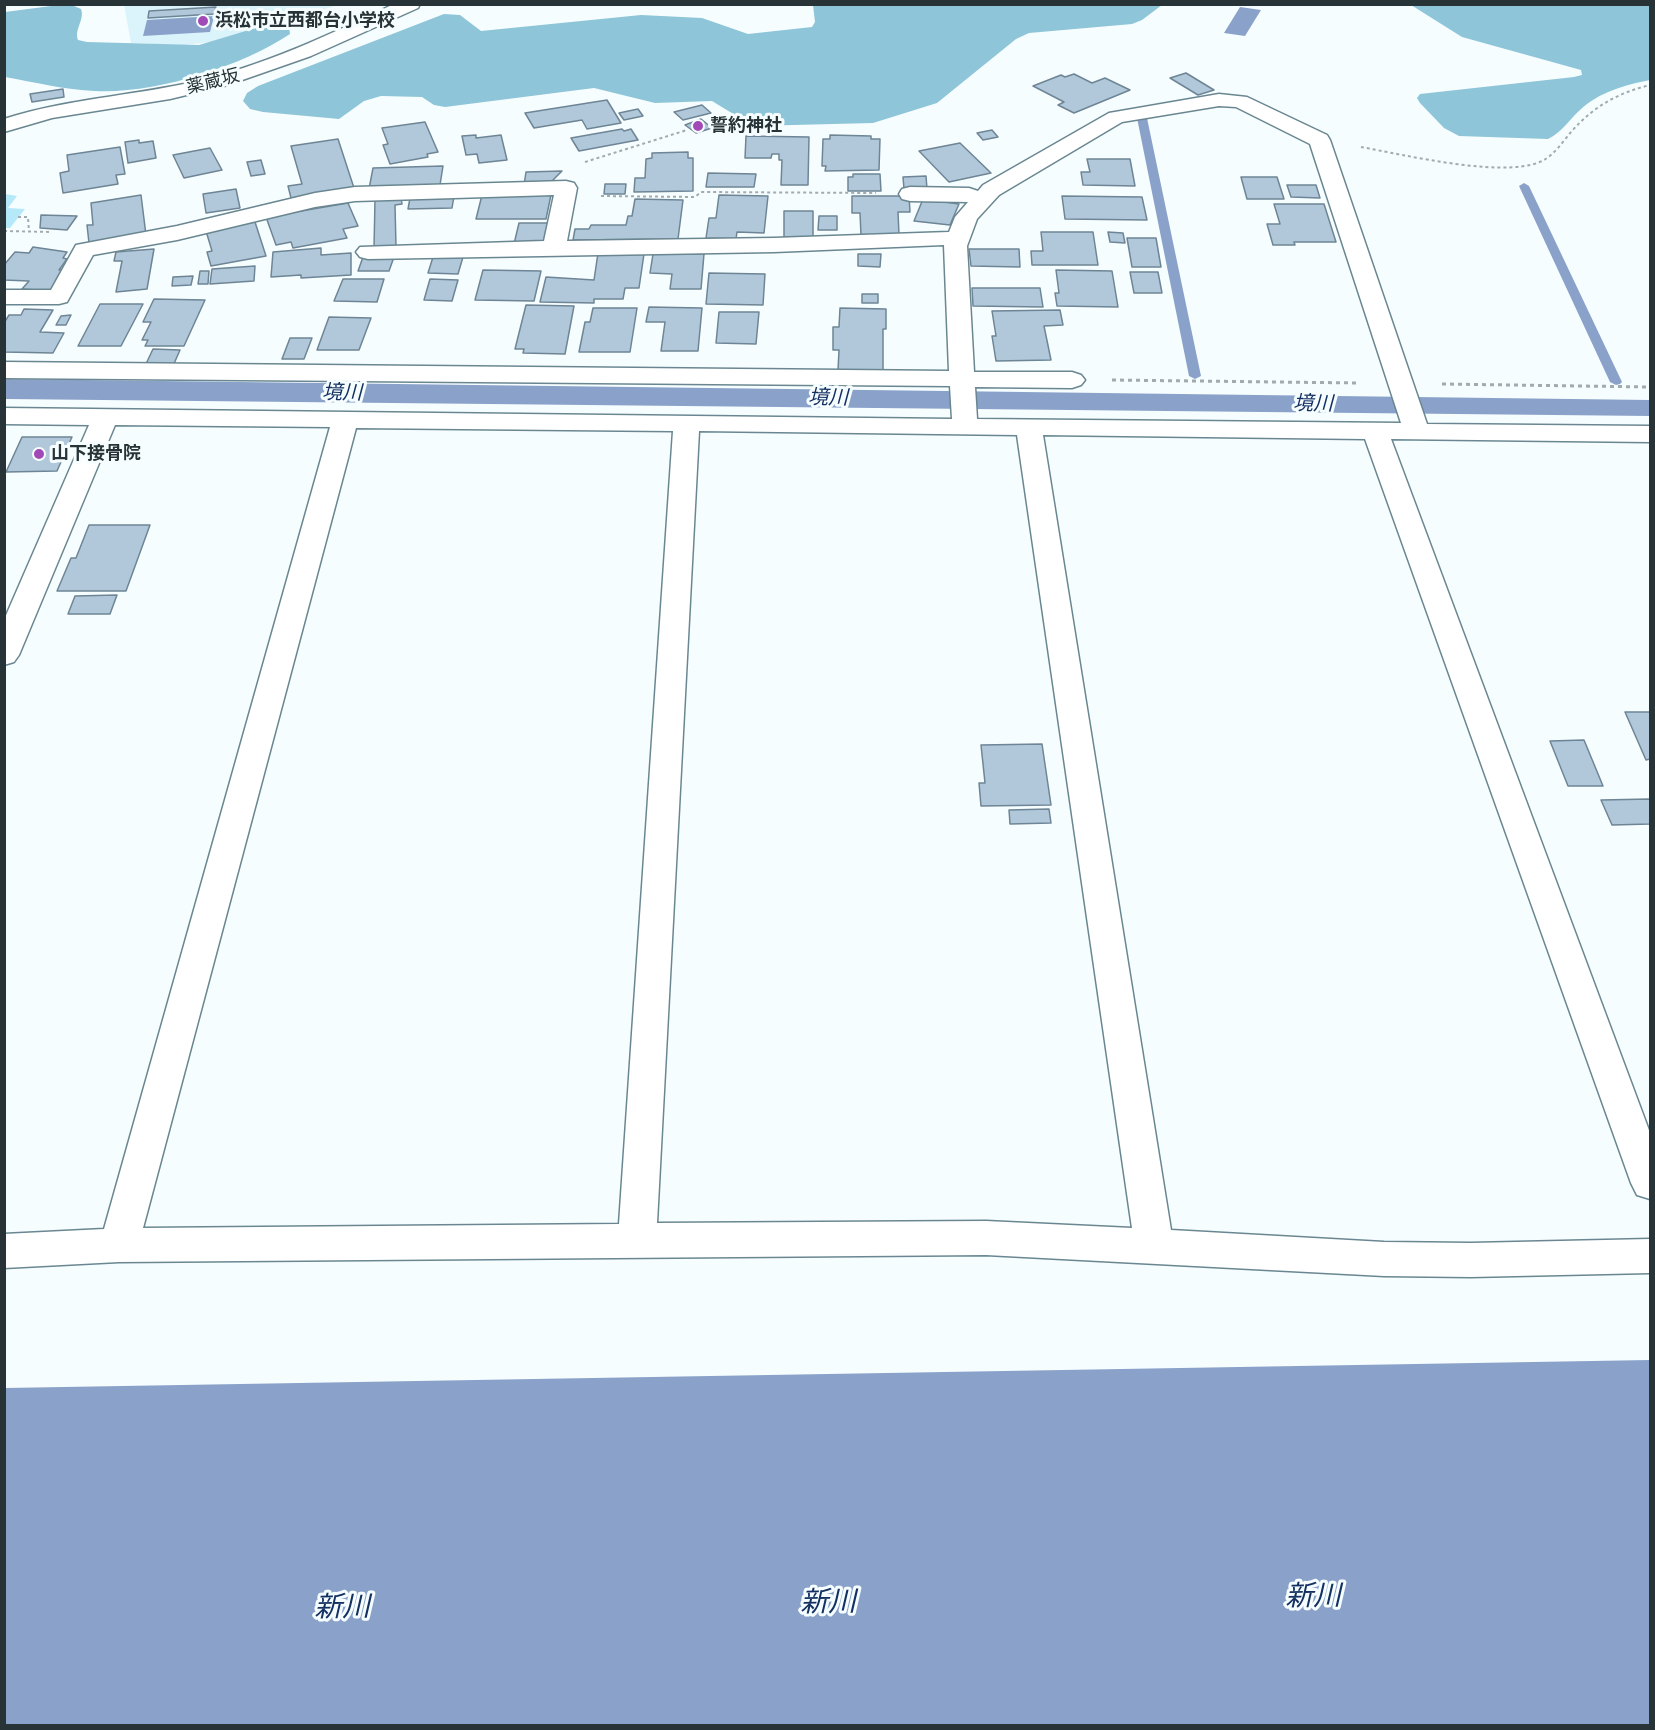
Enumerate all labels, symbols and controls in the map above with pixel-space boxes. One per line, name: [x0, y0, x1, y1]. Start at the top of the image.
place label: 浜松市立西都台小学校: [215, 10, 395, 32]
marker: 浜松市立西都台小学校: [196, 14, 210, 28]
street label: 薬蔵坂: [184, 65, 242, 99]
place label: 誓約神社: [710, 115, 782, 137]
marker: 誓約神社: [691, 119, 705, 133]
water label: 境川: [322, 381, 362, 405]
water label: 境川: [808, 386, 848, 410]
water label: 境川: [1293, 392, 1333, 416]
place label: 山下接骨院: [51, 443, 141, 465]
marker: 山下接骨院: [32, 447, 46, 461]
water label: 新川: [1285, 1580, 1341, 1614]
water label: 新川: [800, 1586, 856, 1620]
water label: 新川: [314, 1591, 370, 1625]

